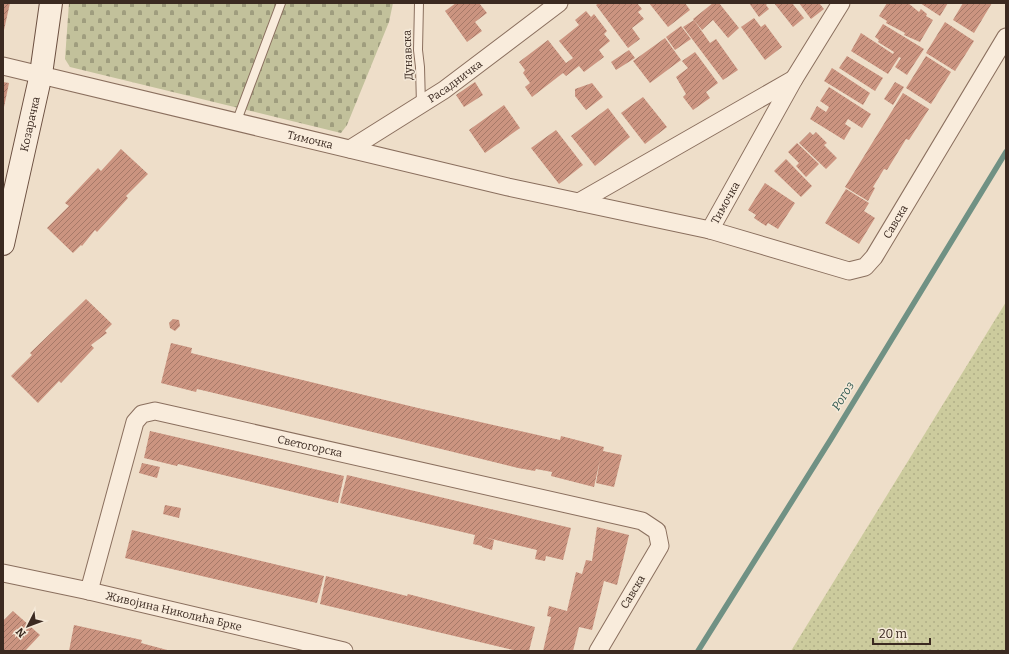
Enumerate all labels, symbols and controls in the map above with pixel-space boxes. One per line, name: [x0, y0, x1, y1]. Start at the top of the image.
street label: Дунавска: [401, 30, 415, 80]
street label: Расадничка: [425, 57, 485, 105]
street label: Козарачка: [17, 95, 42, 153]
street label: Тимочка: [286, 128, 334, 151]
street label: Тимочка: [708, 179, 742, 226]
street label: Савска: [880, 202, 910, 241]
water label: Рогоз: [829, 379, 857, 413]
street label: Светогорска: [276, 432, 344, 460]
street label: Савска: [618, 573, 648, 611]
street label: Живојина Николића Брке: [104, 589, 243, 633]
north arrow: [8, 606, 48, 646]
scale bar: [873, 620, 930, 646]
text: N: [13, 624, 29, 640]
text: 20 m: [879, 627, 908, 641]

